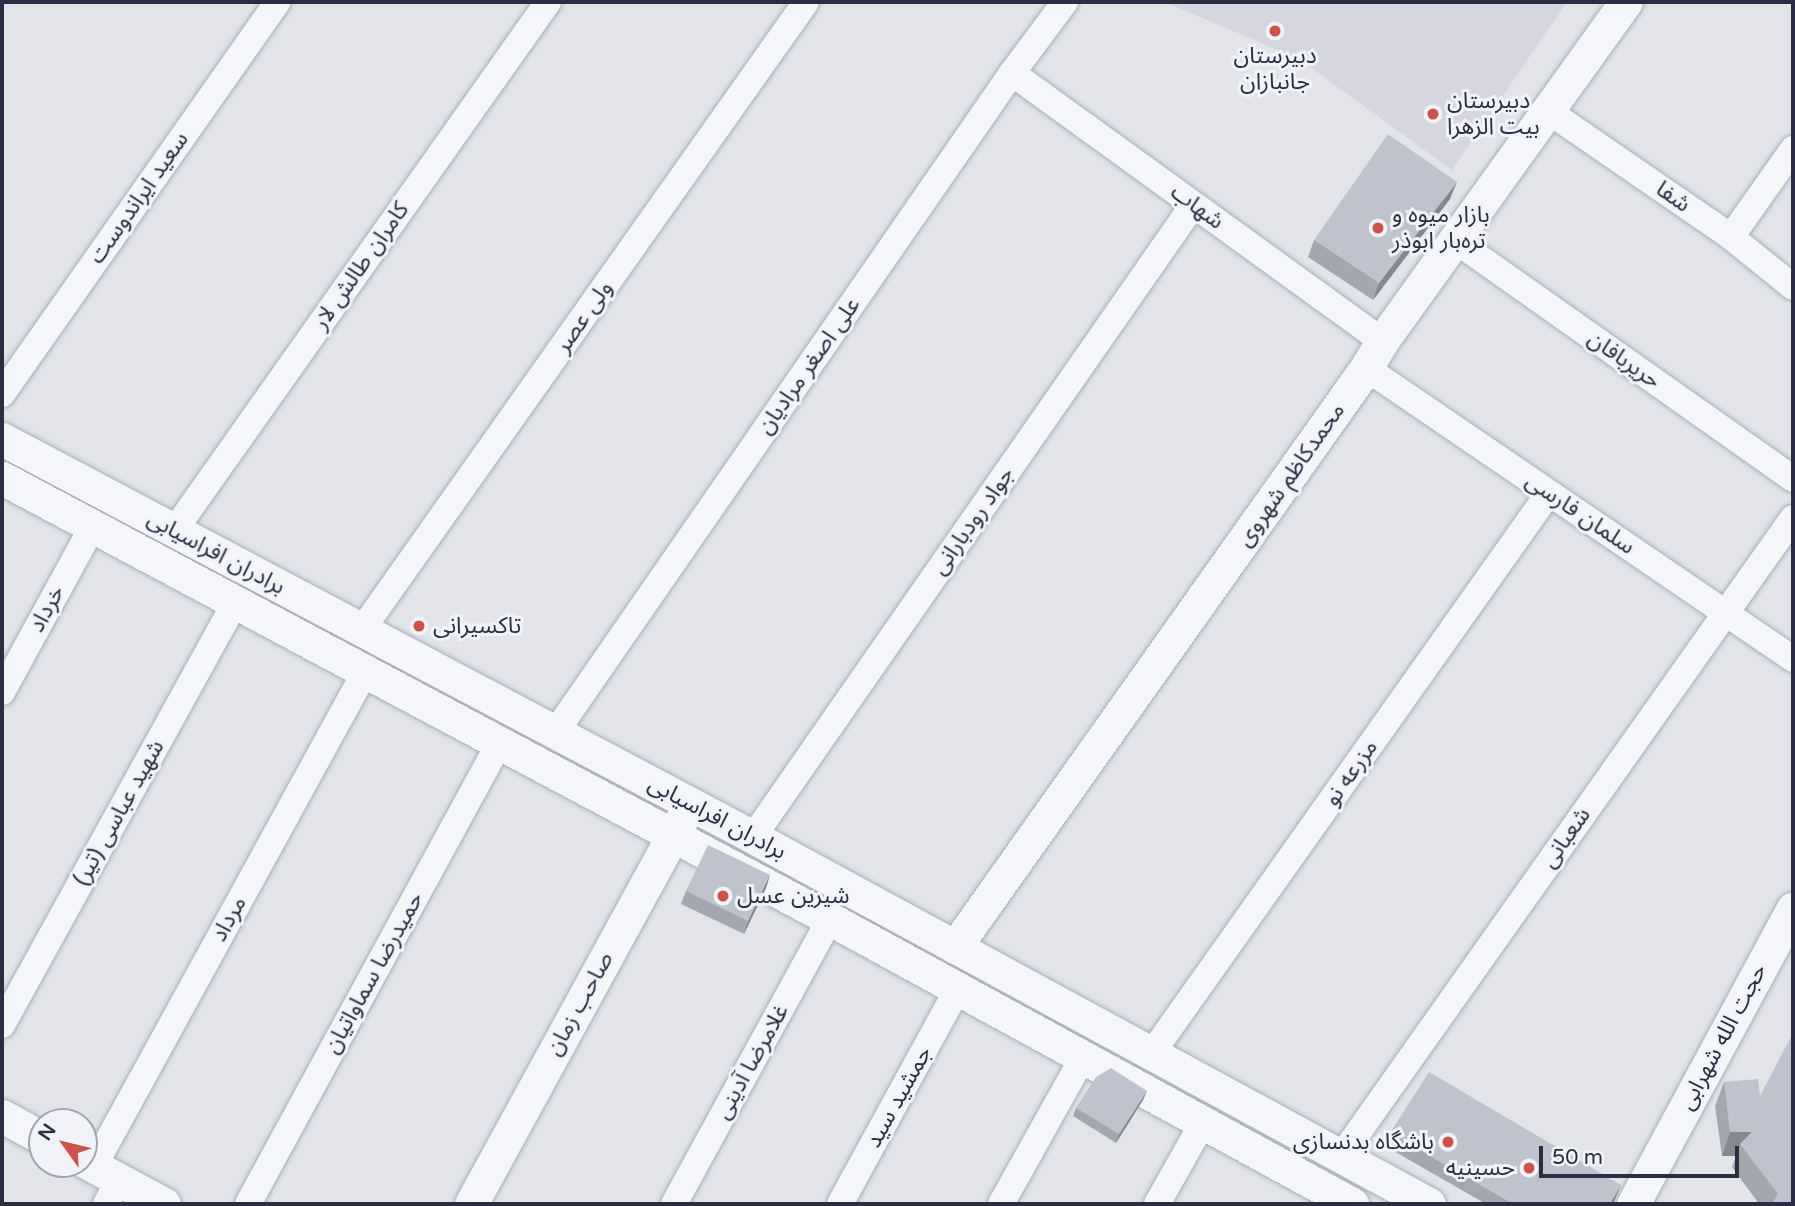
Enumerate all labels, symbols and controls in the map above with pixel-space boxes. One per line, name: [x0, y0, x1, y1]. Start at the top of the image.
marker: دبیرستان جانبازان: [1267, 23, 1283, 39]
place label: دبیرستان جانبازان: [1233, 42, 1317, 96]
place label: دبیرستان بیت الزهرا: [1447, 87, 1540, 141]
marker: دبیرستان بیت الزهرا: [1425, 106, 1441, 122]
street label: سعید ایراندوست: [83, 127, 195, 269]
street label: شفا: [1650, 175, 1696, 219]
street label: شهاب: [1165, 178, 1229, 236]
street label: کامران طالش لار: [307, 197, 415, 335]
place label: بازار میوه و تره‌بار ابوذر: [1392, 201, 1490, 255]
marker: بازار میوه و تره‌بار ابوذر: [1370, 220, 1386, 236]
street label: ولی عصر: [549, 276, 619, 358]
street label: علی اصغر مرادیان: [752, 292, 866, 440]
street label: حریربافان: [1582, 325, 1666, 395]
street label: محمدکاظم شهروی: [1231, 398, 1351, 552]
street label: جواد رودبارانی: [926, 462, 1020, 580]
street label: سلمان فارسی: [1520, 467, 1640, 561]
street label: برادران افراسیابی: [142, 505, 290, 601]
street label: خرداد: [23, 581, 71, 637]
place label: تاکسیرانی: [433, 612, 521, 640]
marker: تاکسیرانی: [411, 618, 427, 634]
street label: مزرعه نو: [1318, 734, 1384, 812]
street label: شهید عباسی (تیر): [68, 735, 170, 891]
street label: برادران افراسیابی: [643, 770, 791, 866]
street label: شعبانی: [1535, 802, 1597, 874]
place label: شیرین عسل: [737, 882, 850, 910]
street label: حمیدرضا سماواتیان: [318, 887, 430, 1059]
marker: شیرین عسل: [715, 888, 731, 904]
street label: مرداد: [205, 891, 253, 947]
street label: صاحب زمان: [540, 947, 620, 1061]
street label: حجت الله شهرابی: [1673, 959, 1773, 1115]
street label: غلامرضا آدینی: [709, 1000, 795, 1124]
street label: جمشید سید: [860, 1041, 938, 1153]
north arrow: [28, 1108, 98, 1178]
text: N: [34, 1120, 61, 1145]
place label: باشگاه بدنسازی: [1293, 1128, 1434, 1156]
scale bar: [1543, 1132, 1742, 1176]
marker: باشگاه بدنسازی: [1440, 1134, 1456, 1150]
text: 50 m: [1552, 1145, 1603, 1170]
place label: حسینیه: [1446, 1154, 1515, 1182]
marker: حسینیه: [1521, 1160, 1537, 1176]

